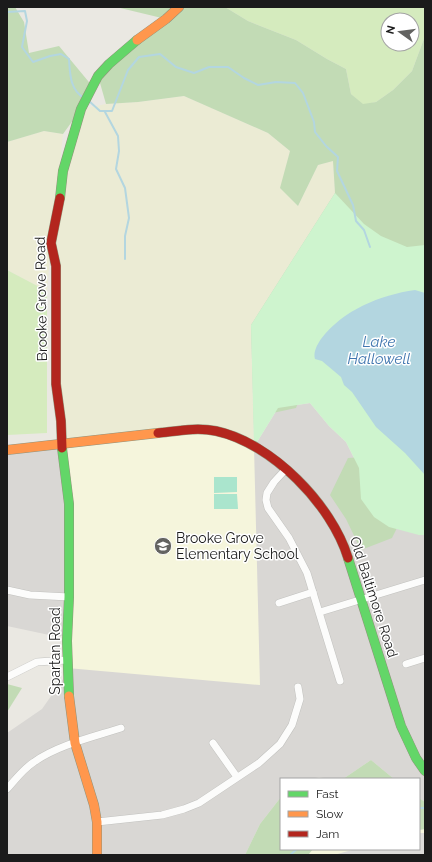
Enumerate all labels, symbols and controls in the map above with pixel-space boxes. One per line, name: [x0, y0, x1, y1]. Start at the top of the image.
north arrow: [380, 12, 420, 52]
text: N: [383, 24, 398, 35]
street label: Brooke Grove Road: [32, 236, 50, 362]
water label: Lake Hallowell: [348, 333, 410, 368]
place label: Brooke Grove Elementary School: [176, 530, 299, 562]
street label: Old Baltimore Road: [347, 534, 401, 660]
school or university icon: Brooke Grove Elementary School: [153, 536, 173, 556]
street label: Spartan Road: [47, 607, 63, 695]
legend: [280, 778, 420, 850]
text: Fast: [316, 787, 339, 801]
text: Slow: [316, 807, 343, 821]
text: Jam: [316, 827, 339, 841]

